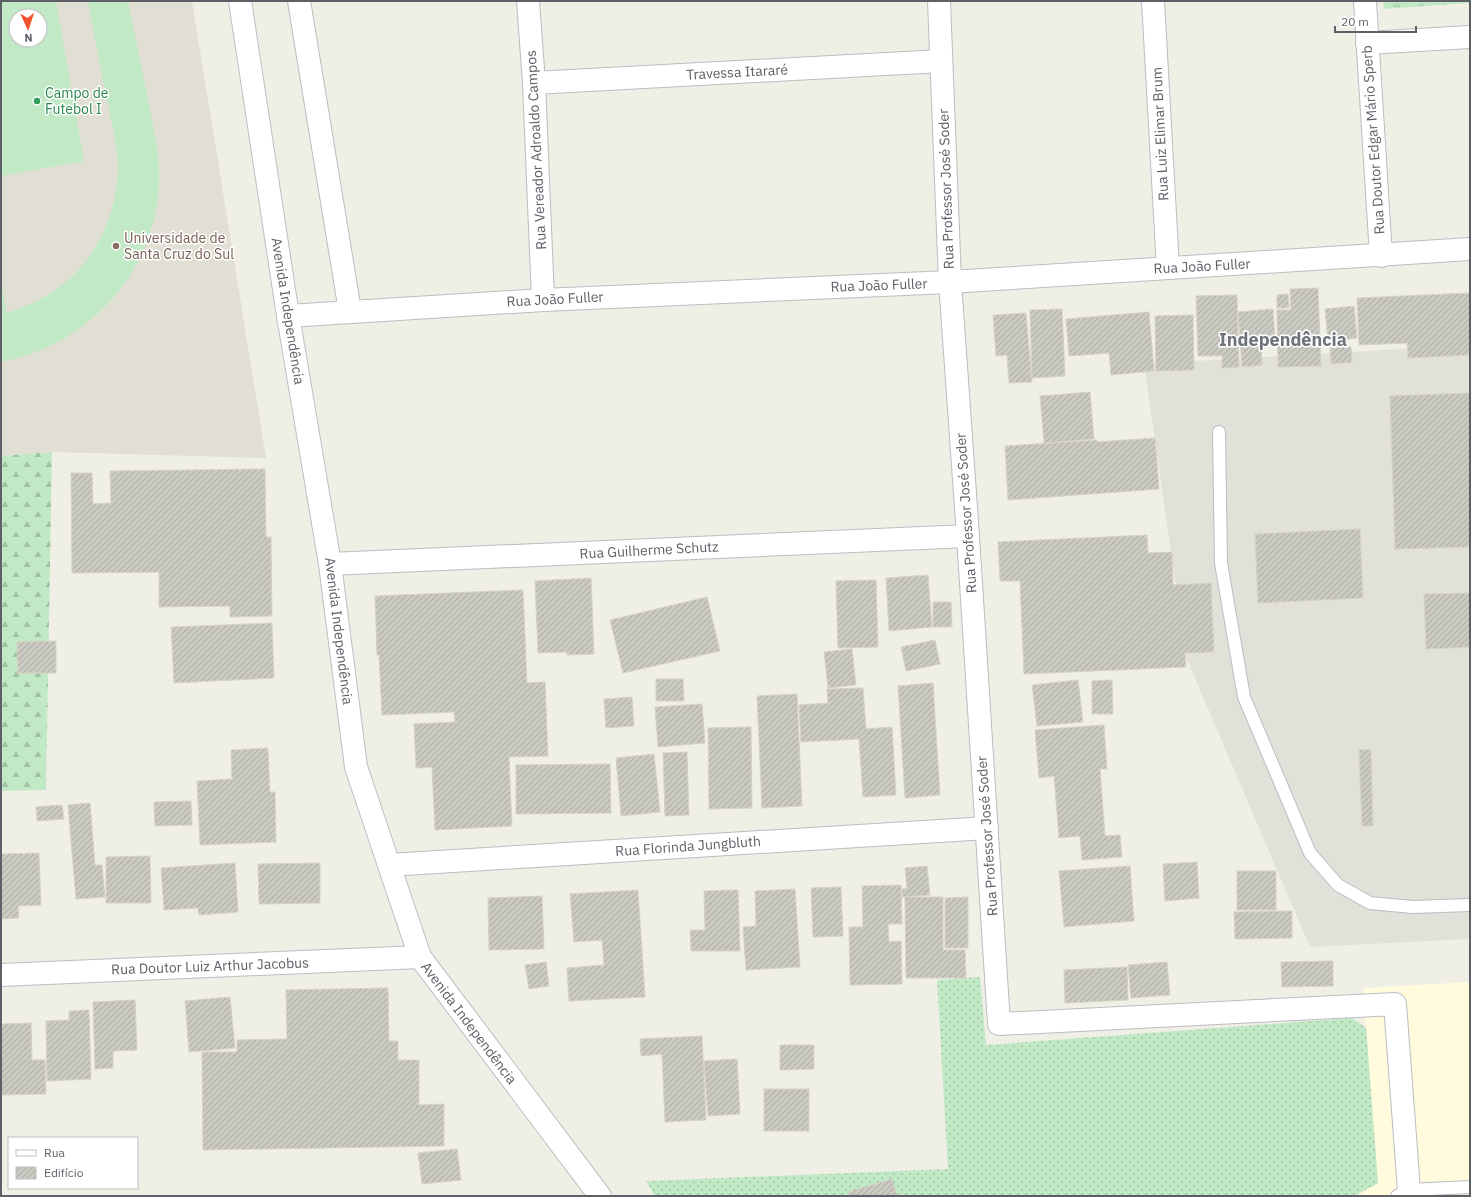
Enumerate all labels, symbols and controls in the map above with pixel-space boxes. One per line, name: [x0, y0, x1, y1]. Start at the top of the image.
north arrow: [8, 8, 48, 48]
scale bar: [1335, 8, 1416, 34]
text: 20 m: [1341, 14, 1369, 29]
text: N: [24, 31, 33, 45]
street label: Rua Doutor Edgar Mário Sperb: [1357, 45, 1389, 235]
street label: Rua Vereador Adroaldo Campos: [522, 50, 550, 250]
street label: Travessa Itararé: [686, 60, 789, 84]
street label: Rua Luiz Elimar Brum: [1148, 67, 1172, 201]
place label: Campo de Futebol I: [45, 84, 109, 118]
marker: Campo de Futebol I: [32, 96, 42, 106]
street label: Rua Professor José Soder: [934, 108, 958, 270]
place label: Universidade de Santa Cruz do Sul: [124, 229, 234, 263]
street label: Avenida Independência: [268, 236, 309, 386]
marker: Universidade de Santa Cruz do Sul: [111, 241, 121, 251]
street label: Rua João Fuller: [1153, 254, 1251, 278]
street label: Rua João Fuller: [830, 274, 928, 296]
street label: Rua João Fuller: [506, 287, 604, 311]
district label: Independência: [1219, 328, 1347, 351]
street label: Rua Professor José Soder: [951, 432, 981, 594]
street label: Rua Guilherme Schutz: [579, 537, 719, 563]
street label: Avenida Independência: [321, 556, 357, 706]
street label: Rua Professor José Soder: [972, 755, 1002, 917]
street label: Rua Florinda Jungbluth: [615, 832, 761, 860]
street label: Rua Doutor Luiz Arthur Jacobus: [111, 954, 309, 978]
street label: Avenida Independência: [417, 958, 521, 1088]
legend: [8, 1137, 138, 1189]
text: Rua: [44, 1145, 65, 1160]
text: Edifício: [44, 1165, 84, 1180]

